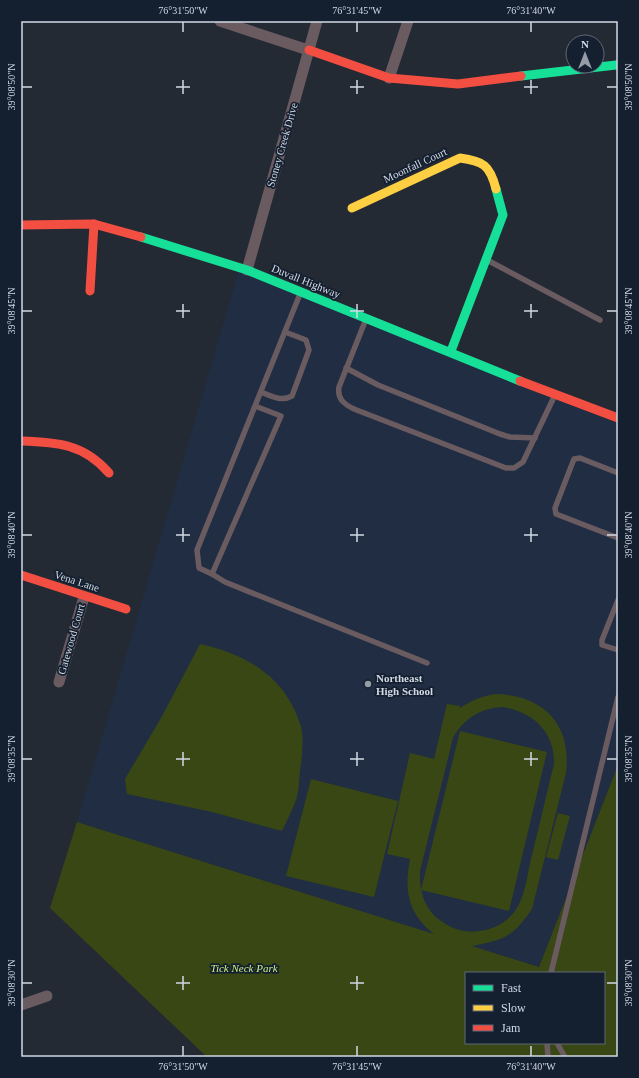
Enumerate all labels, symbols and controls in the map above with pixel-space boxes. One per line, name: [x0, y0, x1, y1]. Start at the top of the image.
text: 76°31'50"W: [158, 5, 208, 16]
text: 76°31'45"W: [332, 5, 382, 16]
text: 76°31'40"W: [506, 5, 556, 16]
north arrow: [565, 34, 605, 74]
text: N: [581, 38, 589, 50]
text: 39°08'50"N: [6, 63, 17, 111]
text: 39°08'50"N: [623, 63, 634, 111]
street label: Stoney Creek Drive: [264, 101, 300, 189]
street label: Moonfall Court: [381, 145, 449, 185]
street label: Duvall Highway: [270, 262, 343, 300]
text: 39°08'45"N: [6, 287, 17, 335]
text: 39°08'45"N: [623, 287, 634, 335]
text: 39°08'40"N: [6, 511, 17, 559]
text: 39°08'40"N: [623, 511, 634, 559]
street label: Vena Lane: [53, 568, 101, 594]
street label: Gatewood Court: [55, 602, 87, 676]
place label: Northeast High School: [376, 672, 433, 697]
marker: Northeast High School: [363, 679, 373, 689]
text: 39°08'35"N: [6, 735, 17, 783]
text: 39°08'35"N: [623, 735, 634, 783]
text: 39°08'30"N: [6, 959, 17, 1007]
text: 39°08'30"N: [623, 959, 634, 1007]
park label: Tick Neck Park: [210, 962, 279, 974]
legend: [465, 972, 605, 1044]
text: Fast: [501, 981, 522, 995]
text: Slow: [501, 1001, 526, 1015]
text: Jam: [501, 1021, 521, 1035]
text: 76°31'50"W: [158, 1061, 208, 1072]
text: 76°31'45"W: [332, 1061, 382, 1072]
text: 76°31'40"W: [506, 1061, 556, 1072]

